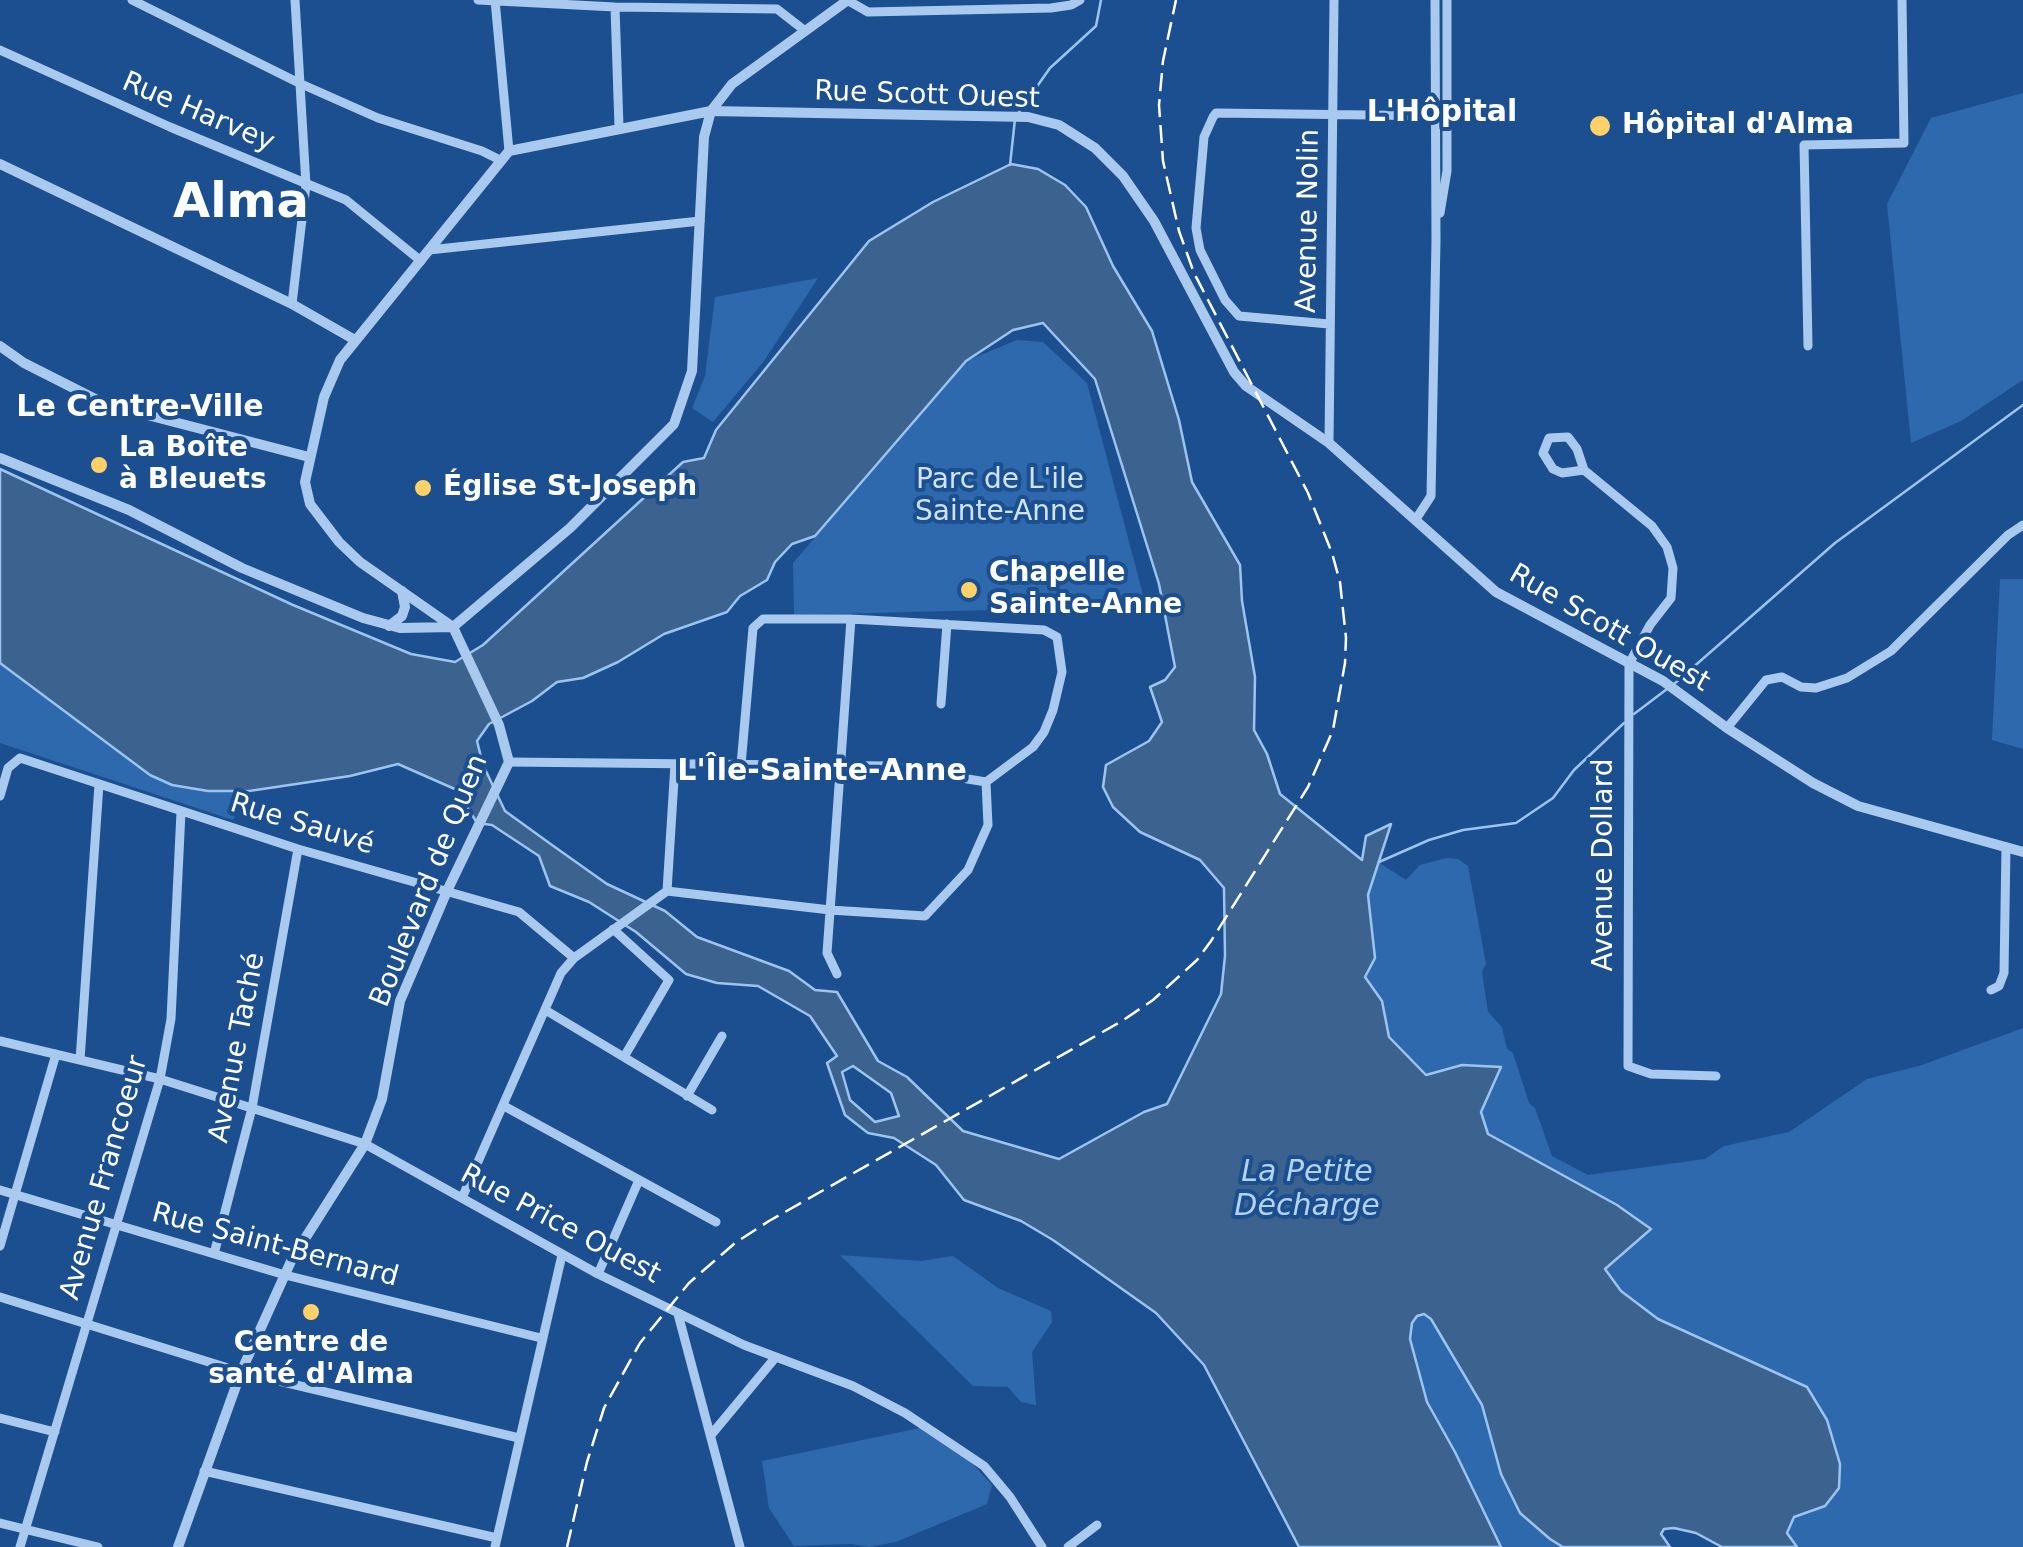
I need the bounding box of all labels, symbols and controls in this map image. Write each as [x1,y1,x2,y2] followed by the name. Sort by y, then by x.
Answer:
[117,66,279,160] street label: Rue Harvey
[814,75,1040,117] street label: Rue Scott Ouest
[1367,95,1517,131] district label: L'Hôpital
[1622,109,1854,143] place label: Hôpital d'Alma
[1587,113,1613,139] marker: Hôpital d'Alma
[1291,129,1327,313] street label: Avenue Nolin
[173,176,309,234] district label: Alma
[16,390,264,426] district label: Le Centre-Ville
[119,432,267,498] place label: La Boîte à Bleuets
[88,454,110,476] marker: La Boîte à Bleuets
[915,464,1085,530] park label: Parc de L'ile Sainte-Anne
[443,471,697,505] place label: Église St-Joseph
[412,477,434,499] marker: Église St-Joseph
[989,557,1182,623] place label: Chapelle Sainte-Anne
[1503,558,1715,700] street label: Rue Scott Ouest
[958,579,980,601] marker: Chapelle Sainte-Anne
[364,750,496,1012] street label: Boulevard de Quen
[677,754,967,790] district label: L'Île-Sainte-Anne
[1588,758,1622,972] street label: Avenue Dollard
[226,787,378,863] street label: Rue Sauvé
[203,950,273,1146] street label: Avenue Taché
[54,1052,156,1304] street label: Avenue Francoeur
[1234,1155,1380,1226] water label: La Petite Décharge
[454,1158,666,1292] street label: Rue Price Ouest
[148,1197,402,1295] street label: Rue Saint-Bernard
[300,1301,322,1323] marker: Centre de santé d'Alma
[208,1327,414,1393] place label: Centre de santé d'Alma

